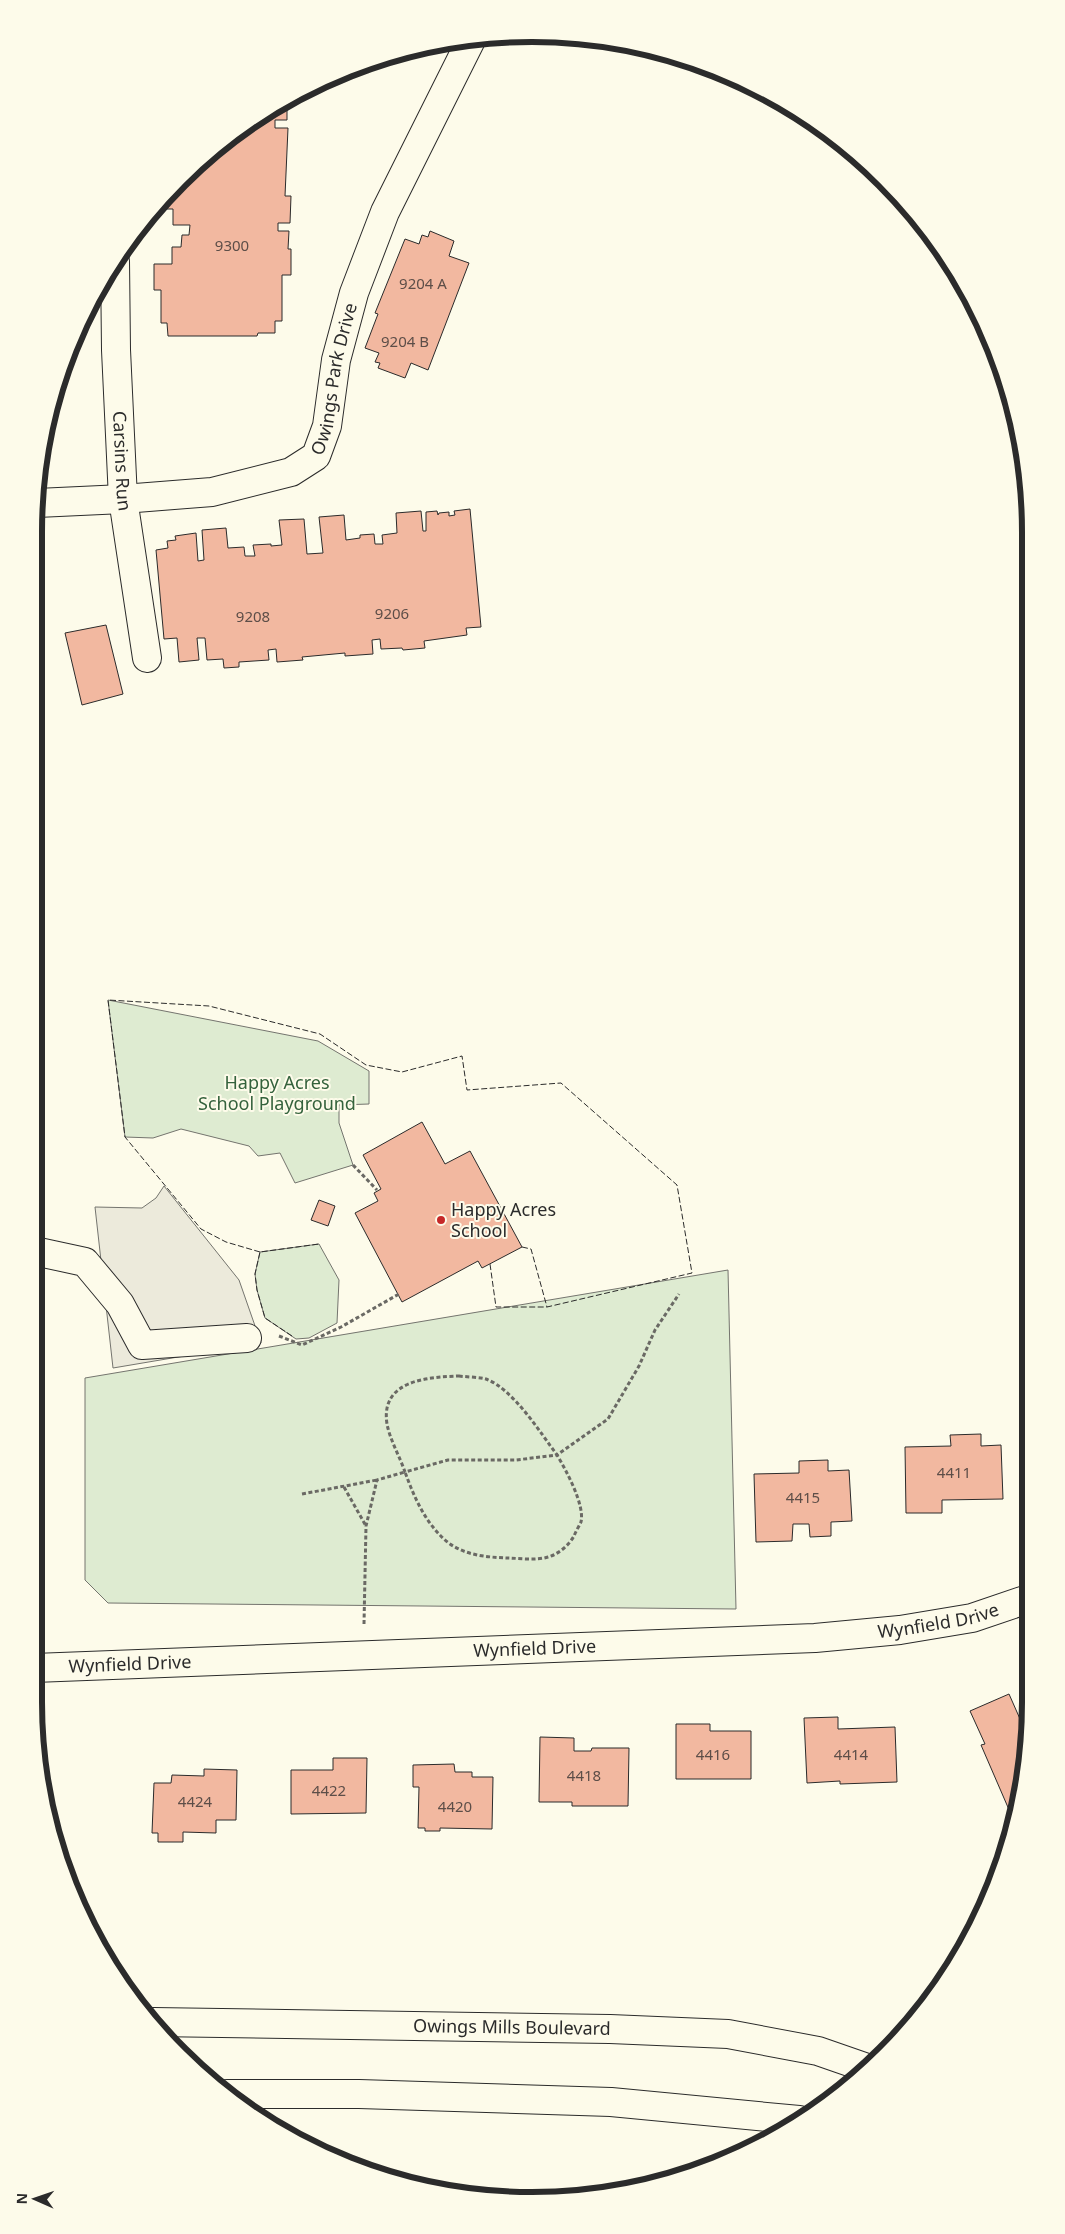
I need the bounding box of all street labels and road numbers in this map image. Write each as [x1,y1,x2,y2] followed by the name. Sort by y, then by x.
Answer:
[304,300,362,458] street label: Owings Park Drive
[108,410,138,512] street label: Carsins Run
[876,1597,1002,1643] street label: Wynfield Drive
[473,1633,597,1662] street label: Wynfield Drive
[68,1649,192,1678] street label: Wynfield Drive
[413,2013,611,2040] street label: Owings Mills Boulevard

